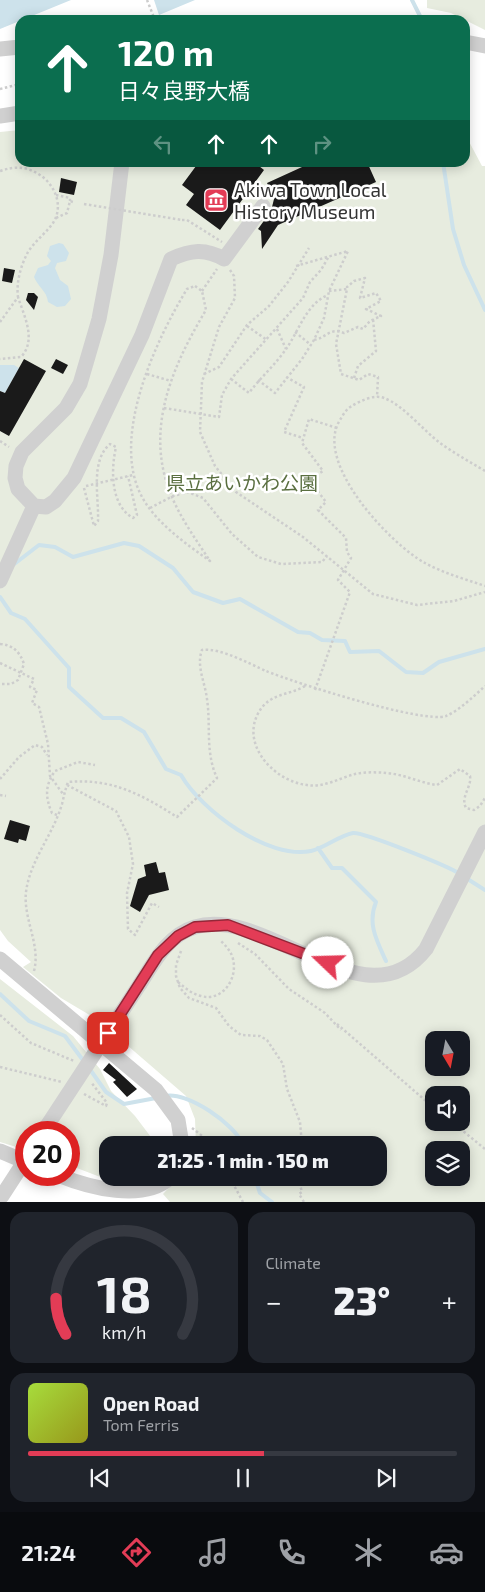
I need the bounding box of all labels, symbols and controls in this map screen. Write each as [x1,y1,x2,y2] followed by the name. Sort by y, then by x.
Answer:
[118,31,214,73] text: 120 m
[35,35,100,100] icon: ahead
[118,77,250,103] text: 日々良野大橋
[149,130,177,158] icon: left
[202,130,230,158] icon: ahead
[255,130,283,158] icon: ahead
[308,130,336,158] icon: right
[234,178,387,223] place label: Akiwa Town Local History Museum
[203,187,229,213] museum icon: Akiwa Town Local History Museum
[166,471,318,494] park label: 県立あいかわ公園
[301,936,353,988] position arrow
[87,1012,129,1054] pin
[94,1019,122,1047] icon: arrive
[425,1031,470,1076] north arrow
[425,1031,470,1186] map controls
[425,1086,470,1131] button: sound
[15,1121,80,1186] speed limit sign: 20
[425,1141,470,1186] button: layers
[157,1149,329,1172] text: 21:25 · 1 min · 150 m
[266,1253,321,1272] text: Climate
[96,1261,151,1323] text: 18
[333,1277,390,1323] text: 23°
[266,1284,282,1318] text: −
[442,1284,457,1318] text: +
[102,1321,146,1343] text: km/h
[103,1392,199,1415] text: Open Road
[103,1415,179,1434] text: Tom Ferris
[86,1464,114,1492] icon: previous
[229,1464,257,1492] icon: pause
[372,1464,400,1492] icon: next
[119,1535,154,1570] icon: directions
[196,1535,231,1570] icon: music
[274,1535,309,1570] icon: phone
[351,1535,386,1570] icon: climate
[429,1535,464,1570] icon: car
[21,1539,76,1565] text: 21:24

